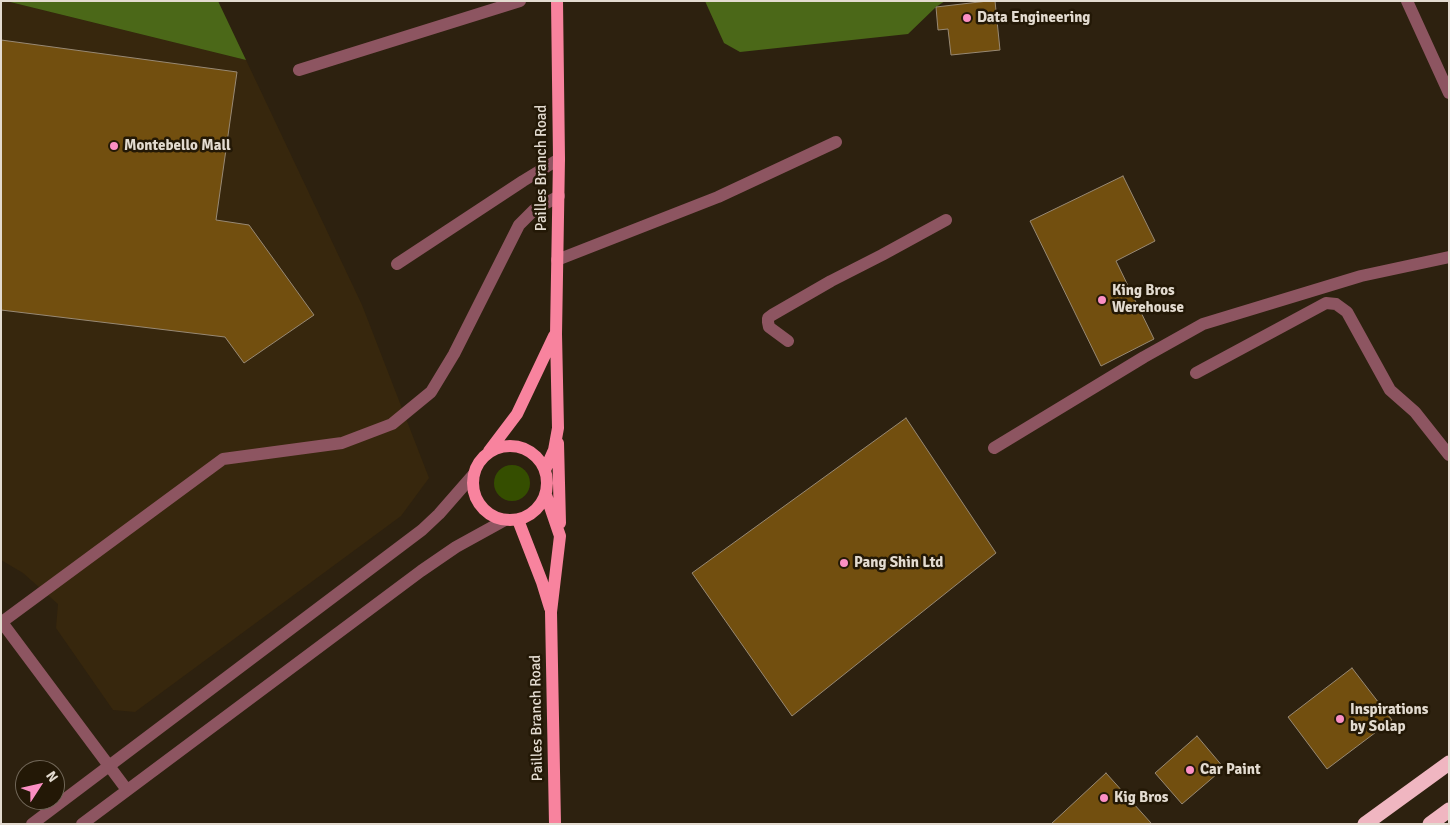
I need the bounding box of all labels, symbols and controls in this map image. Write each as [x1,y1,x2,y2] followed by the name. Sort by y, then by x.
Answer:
[977,9,1090,27] place label: Data Engineering
[961,12,973,24] marker: Data Engineering
[533,105,551,231] street label: Pailles Branch Road
[124,137,231,155] place label: Montebello Mall
[108,140,120,152] marker: Montebello Mall
[1112,282,1184,317] place label: King Bros Werehouse
[1096,294,1108,306] marker: King Bros Werehouse
[854,554,943,572] place label: Pang Shin Ltd
[838,557,850,569] marker: Pang Shin Ltd
[527,655,547,781] street label: Pailles Branch Road
[1350,701,1428,736] place label: Inspirations by Solap
[1334,713,1346,725] marker: Inspirations by Solap
[15,760,65,810] north arrow
[1200,761,1261,779] place label: Car Paint
[1184,764,1196,776] marker: Car Paint
[42,768,62,786] text: N
[1114,789,1168,807] place label: Kig Bros
[1098,792,1110,804] marker: Kig Bros

